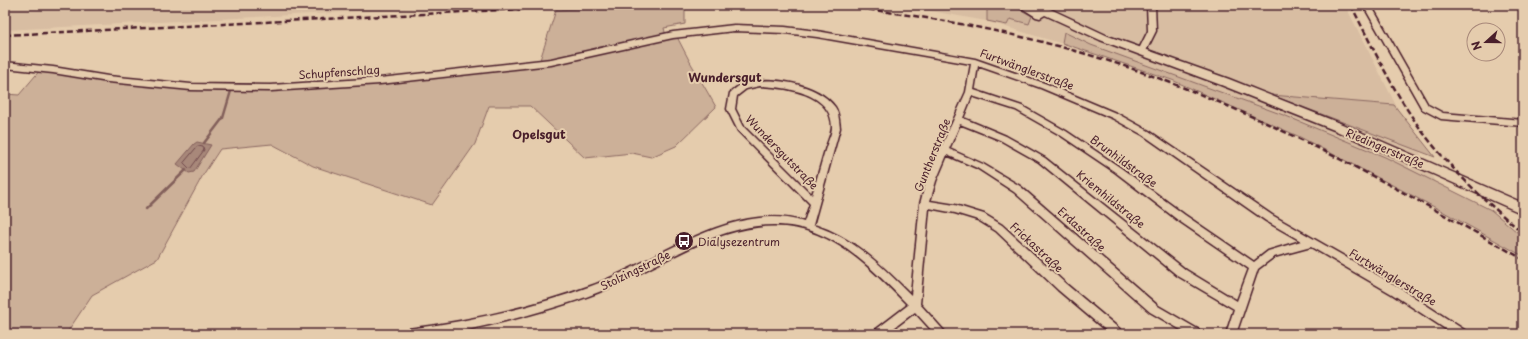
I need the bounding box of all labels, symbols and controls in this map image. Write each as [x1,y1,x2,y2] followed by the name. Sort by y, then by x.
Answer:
[1466,22,1506,62] north arrow
[1467,38,1486,53] text: N
[978,44,1077,94] street label: Furtwänglerstraße
[298,61,380,83] street label: Schupfenschlag
[688,68,762,86] district label: Wundersgut
[742,111,822,193] street label: Wundersgutstraße
[909,115,955,194] street label: Guntherstraße
[1343,124,1427,172] street label: Riedingerstraße
[512,125,566,143] district label: Opelsgut
[1087,131,1161,191] street label: Brunhildstraße
[1073,166,1149,232] street label: Kriemhildstraße
[1054,203,1110,255] street label: Erdastraße
[1007,218,1068,276] street label: Frickastraße
[673,230,695,252] bus stop icon: Dialysezentrum
[698,233,780,250] place label: Dialysezentrum
[1346,244,1440,310] street label: Furtwänglerstraße
[597,246,673,294] street label: Stolzingstraße

